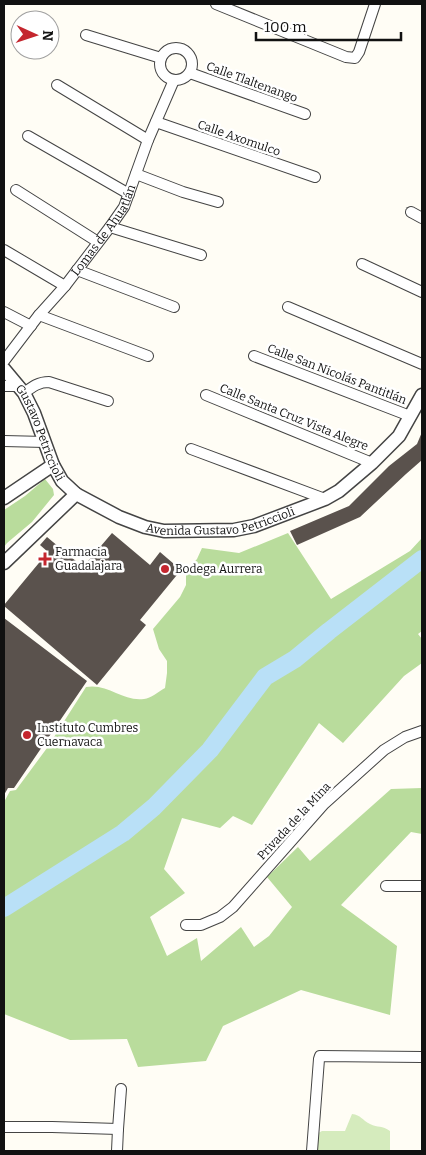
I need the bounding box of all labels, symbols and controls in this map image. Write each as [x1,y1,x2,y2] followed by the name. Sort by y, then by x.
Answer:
[10,10,60,60] north arrow
[256,10,401,42] scale bar
[264,18,307,36] text: 100 m
[39,30,56,42] text: N
[204,59,300,105] street label: Calle Tlaltenango
[196,117,282,159] street label: Calle Axomulco
[68,182,139,279] street label: Lomas de Ahuatlán
[265,341,409,407] street label: Calle San Nicolás Pantitlán
[13,381,68,484] street label: Gustavo Petriccioli
[218,381,370,453] street label: Calle Santa Cruz Vista Alegre
[145,504,297,538] street label: Avenida Gustavo Petriccioli
[55,545,123,573] place label: Farmacia Guadalajara
[39,553,51,565] marker: Farmacia Guadalajara
[175,562,263,576] place label: Bodega Aurrera
[159,563,171,575] marker: Bodega Aurrera
[37,721,139,749] place label: Instituto Cumbres Cuernavaca
[21,729,33,741] marker: Instituto Cumbres Cuernavaca
[254,779,334,863] street label: Privada de la Mina

